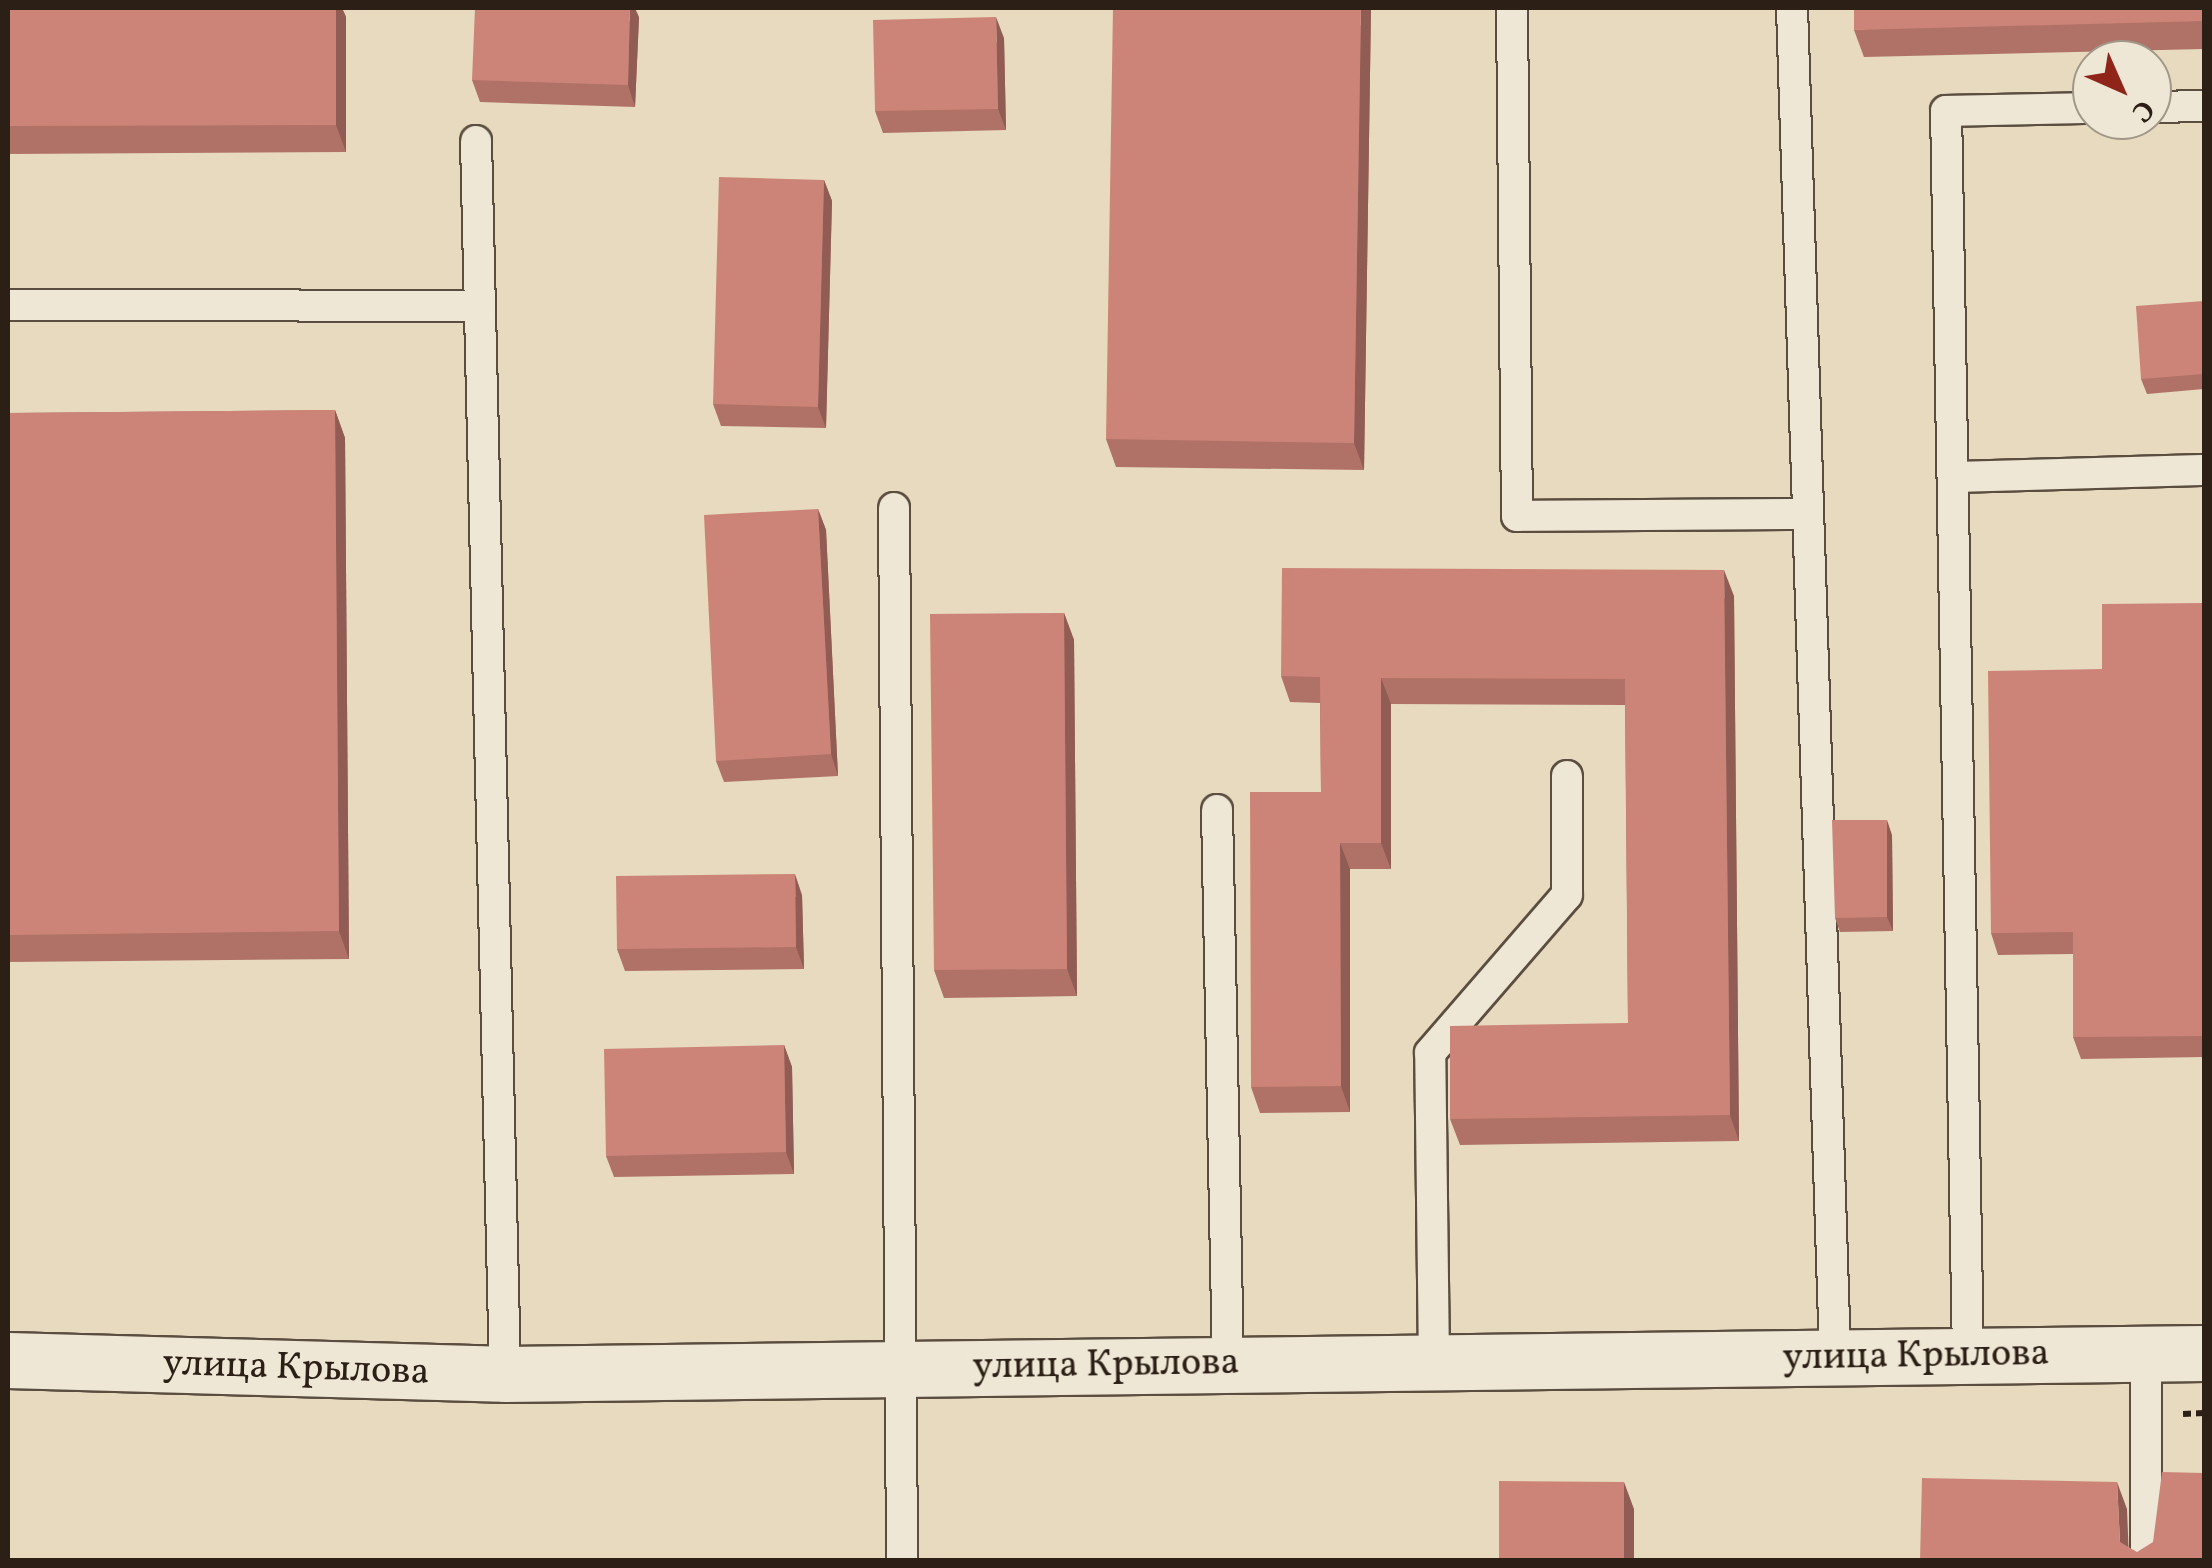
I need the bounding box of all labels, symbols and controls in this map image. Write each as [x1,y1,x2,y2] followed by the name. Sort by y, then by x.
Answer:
[2072,40,2172,140] north arrow
[2122,90,2162,130] text: С
[1782,1332,2050,1382] street label: улица Крылова
[972,1341,1240,1391] street label: улица Крылова
[162,1342,430,1396] street label: улица Крылова

